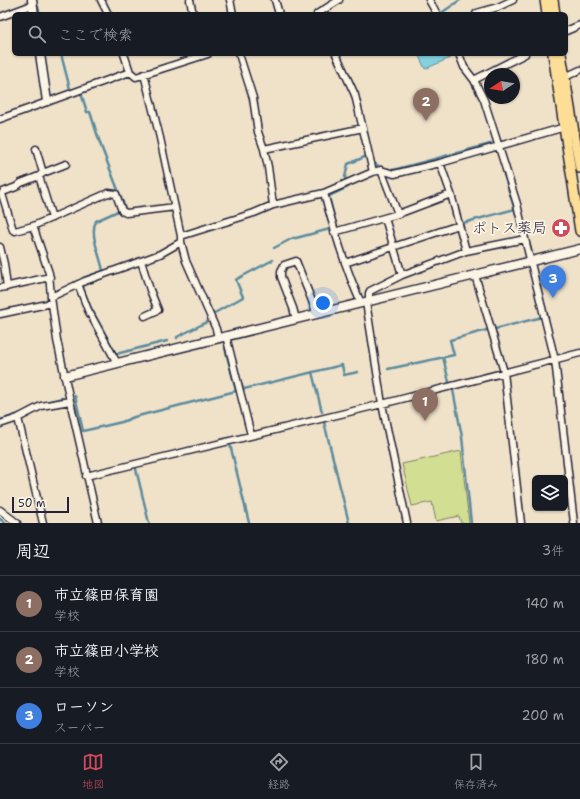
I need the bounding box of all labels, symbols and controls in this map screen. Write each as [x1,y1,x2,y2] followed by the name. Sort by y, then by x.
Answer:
[12,12,568,56] search box
[26,23,48,45] icon: search
[58,25,133,45] text: ここで検索
[484,68,520,104] north arrow
[413,88,439,121] pin: 2
[550,217,572,239] pharmacy icon: ポトス薬局
[472,218,547,238] place label: ポトス薬局
[540,265,566,298] pin: 3
[313,293,333,313] your location
[412,388,438,421] pin: 1
[532,475,568,511] map controls
[532,475,568,511] button: layers
[12,495,69,514] scale bar
[18,496,46,511] text: 50 m
[16,540,50,562] text: 周辺
[542,542,564,559] text: 3件
[54,585,159,605] text: 市立篠田保育園
[26,595,32,612] text: 1
[525,595,564,612] text: 140 m
[54,607,80,624] text: 学校
[54,641,159,661] text: 市立篠田小学校
[24,651,34,668] text: 2
[525,651,564,668] text: 180 m
[54,663,80,680] text: 学校
[54,697,114,717] text: ローソン
[24,707,34,724] text: 3
[522,707,564,724] text: 200 m
[54,719,105,736] text: スーパー
[82,751,104,792] tab: 地図
[268,751,290,792] tab: 経路
[454,751,498,792] tab: 保存済み

